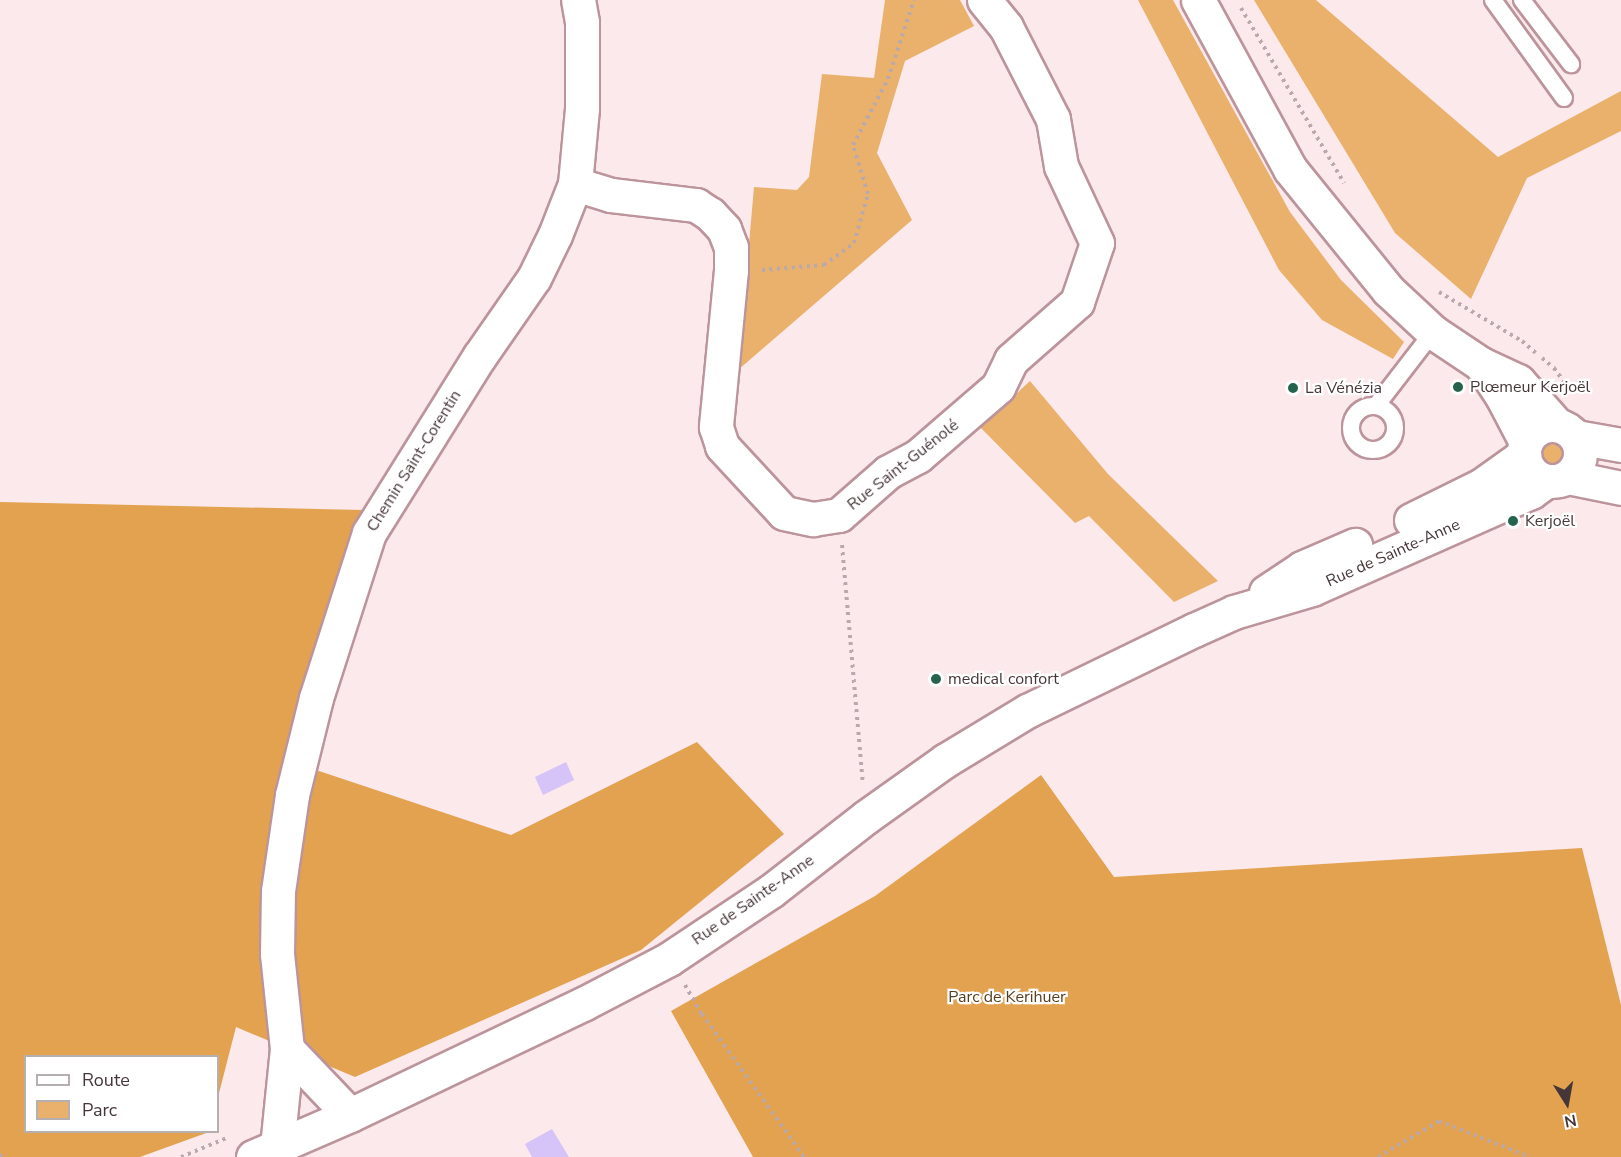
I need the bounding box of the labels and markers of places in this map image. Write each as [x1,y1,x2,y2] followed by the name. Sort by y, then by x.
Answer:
[1470,377,1590,397] place label: Plœmeur Kerjoël
[1305,378,1382,398] place label: La Vénézia
[1451,380,1465,394] marker: Plœmeur Kerjoël
[1286,381,1300,395] marker: La Vénézia
[1525,511,1575,531] place label: Kerjoël
[1506,514,1520,528] marker: Kerjoël
[948,669,1059,689] place label: medical confort
[929,672,943,686] marker: medical confort

